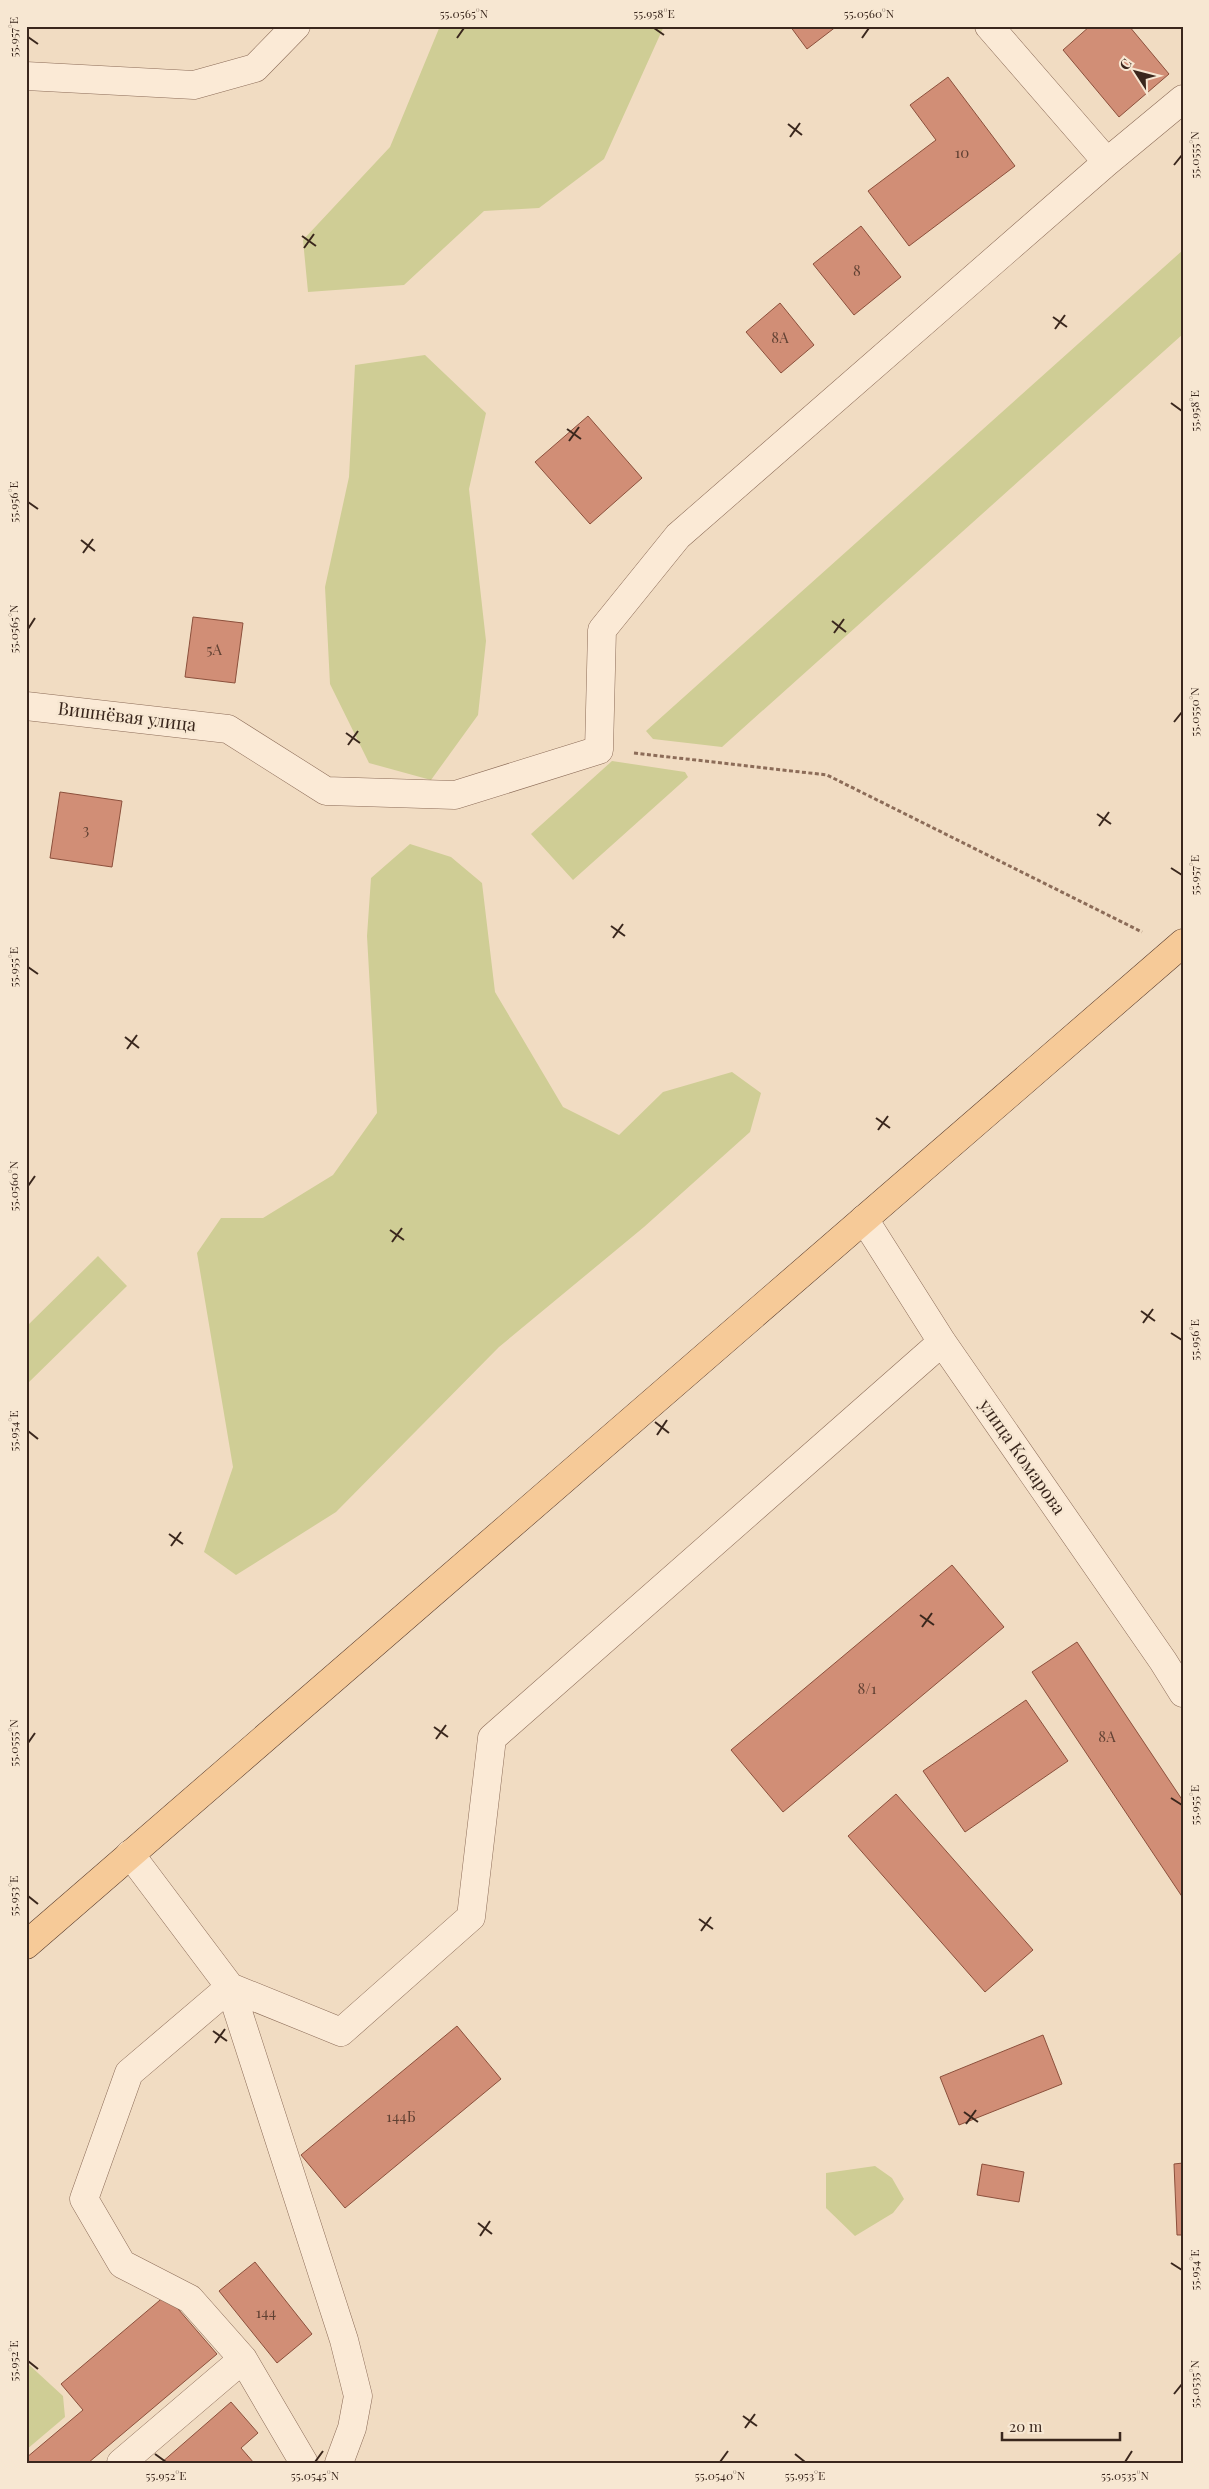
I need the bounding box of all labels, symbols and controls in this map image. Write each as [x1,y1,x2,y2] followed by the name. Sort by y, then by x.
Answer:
[440,5,489,21] text: 55.0565°N
[633,5,675,21] text: 55.958°E
[844,5,895,21] text: 55.0560°N
[5,17,21,57] text: 55.957°E
[1112,48,1162,98] north arrow
[1114,54,1136,74] text: С
[1186,131,1202,179] text: 55.0555°N
[955,142,969,162] house number: 10
[853,260,861,280] house number: 8
[771,327,789,347] house number: 8А
[1186,390,1202,432] text: 55.958°E
[5,481,21,523] text: 55.956°E
[5,604,21,653] text: 55.0565°N
[206,639,222,659] house number: 5А
[1186,687,1202,737] text: 55.0550°N
[57,696,198,736] street label: Вишнёвая улица
[83,819,90,839] house number: 3
[1186,855,1202,895] text: 55.957°E
[5,947,21,987] text: 55.955°E
[5,1160,21,1211] text: 55.0560°N
[1186,1319,1202,1361] text: 55.956°E
[973,1393,1072,1519] street label: улица Комарова
[5,1411,21,1451] text: 55.954°E
[858,1678,877,1698] house number: 8/1
[5,1719,21,1767] text: 55.0555°N
[1098,1726,1116,1746] house number: 8А
[1186,1785,1202,1825] text: 55.955°E
[5,1876,21,1916] text: 55.953°E
[386,2106,416,2126] house number: 144Б
[1186,2250,1202,2290] text: 55.954°E
[256,2302,276,2322] house number: 144
[5,2341,21,2381] text: 55.952°E
[1186,2360,1202,2408] text: 55.0535°N
[1002,2409,1119,2441] scale bar
[1009,2416,1043,2436] text: 20 m
[146,2467,186,2483] text: 55.952°E
[291,2467,340,2483] text: 55.0545°N
[695,2467,746,2483] text: 55.0540°N
[785,2467,825,2483] text: 55.953°E
[1101,2467,1149,2483] text: 55.0535°N

